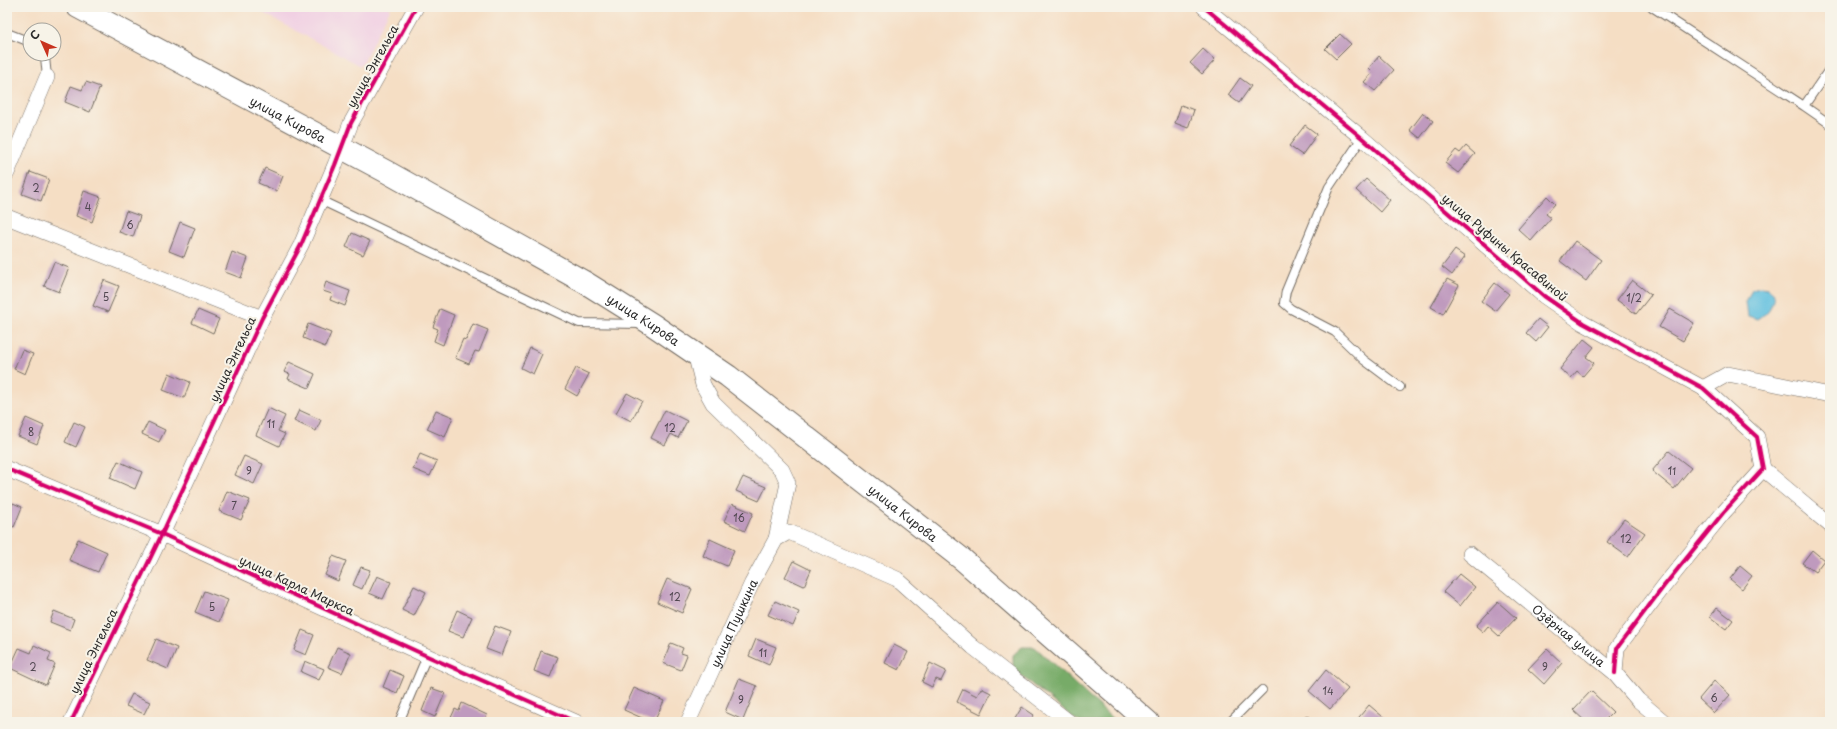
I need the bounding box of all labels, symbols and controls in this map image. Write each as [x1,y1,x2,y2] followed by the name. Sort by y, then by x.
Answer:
[342,21,403,111] street label: улица Энгельса
[22,22,62,62] north arrow
[26,26,44,44] text: С
[247,91,330,147] street label: улица Кирова
[32,180,40,195] house number: 2
[1438,189,1572,305] street label: улица Руфины Красавиной
[85,199,92,214] house number: 4
[126,217,134,232] house number: 6
[103,289,109,304] house number: 5
[603,289,684,350] street label: улица Кирова
[1626,290,1642,305] house number: 1/2
[204,313,260,405] street label: улица Энгельса
[267,416,275,431] house number: 11
[664,420,676,435] house number: 12
[28,424,34,439] house number: 8
[246,463,252,478] house number: 9
[1668,463,1676,478] house number: 11
[864,480,942,546] street label: улица Кирова
[231,498,237,513] house number: 7
[733,510,745,525] house number: 16
[1620,531,1632,546] house number: 12
[237,550,358,620] street label: улица Карла Маркса
[705,576,762,670] street label: улица Пушкина
[669,589,681,604] house number: 12
[209,599,215,614] house number: 5
[1529,600,1610,671] street label: Озёрная улица
[65,605,122,696] street label: улица Энгельса
[759,645,767,660] house number: 11
[29,659,37,674] house number: 2
[1542,659,1548,674] house number: 9
[1322,683,1334,698] house number: 14
[1710,690,1718,705] house number: 6
[738,692,744,707] house number: 9

